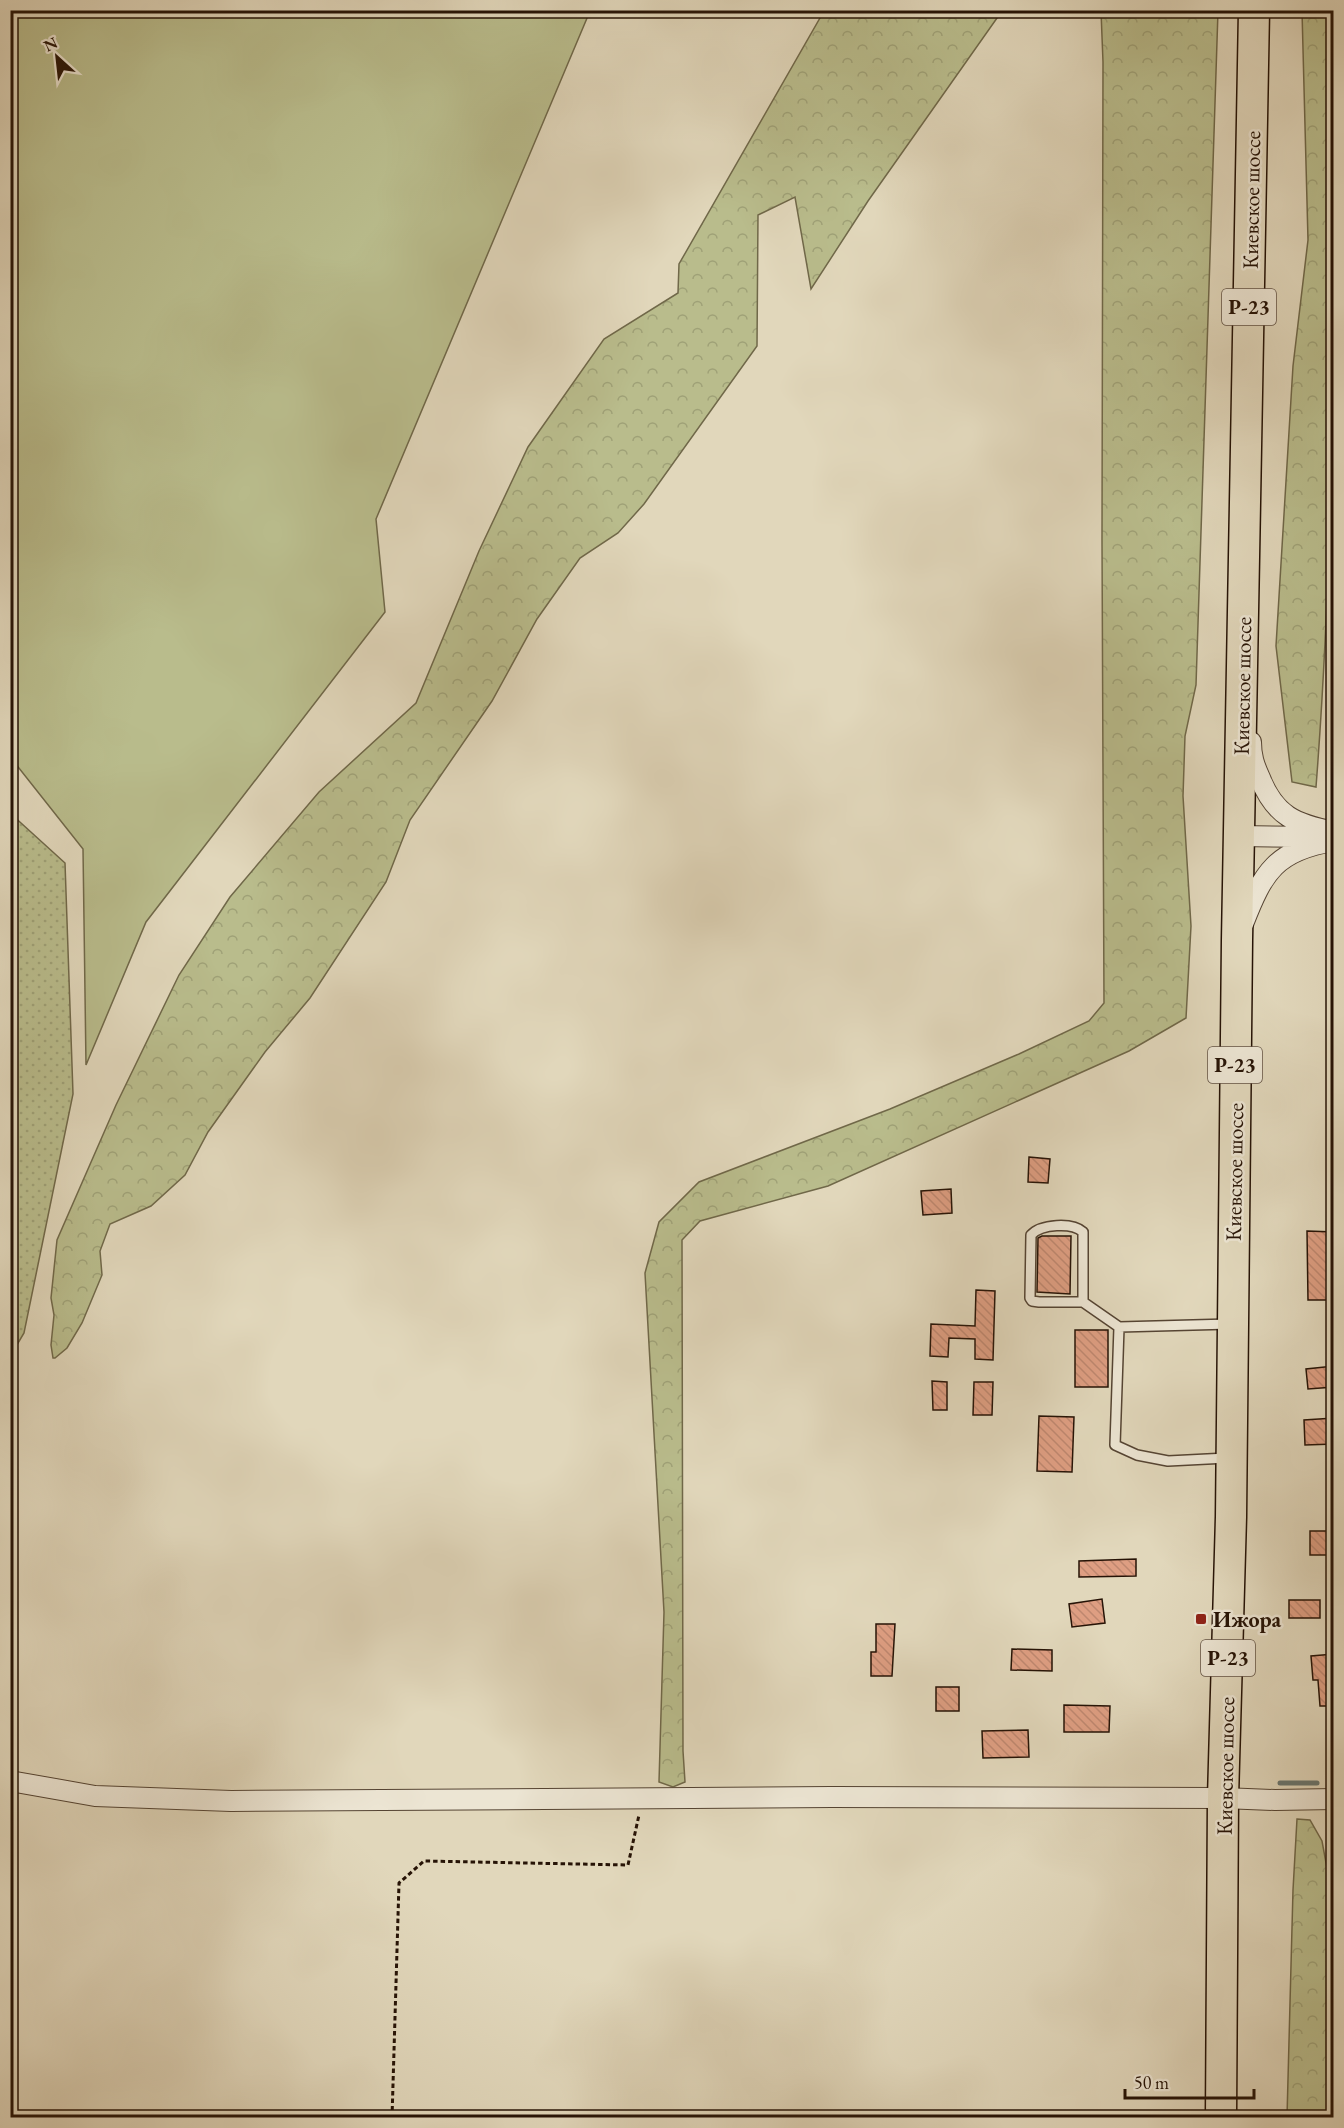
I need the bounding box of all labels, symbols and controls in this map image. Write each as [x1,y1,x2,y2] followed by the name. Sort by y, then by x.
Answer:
[27,27,87,87] north arrow
[40,32,61,56] text: N
[1236,130,1267,269] street label: Киевское шоссе
[1222,289,1276,325] road number: Р-23
[1227,616,1258,755] street label: Киевское шоссе
[1208,1047,1262,1083] road number: Р-23
[1219,1102,1250,1241] street label: Киевское шоссе
[1213,1605,1282,1634] place label: Ижора
[1194,1612,1208,1626] marker: Ижора
[1201,1640,1255,1676] road number: Р-23
[1210,1696,1241,1835] street label: Киевское шоссе
[1125,2062,1254,2100] scale bar
[1134,2071,1169,2094] text: 50 m

